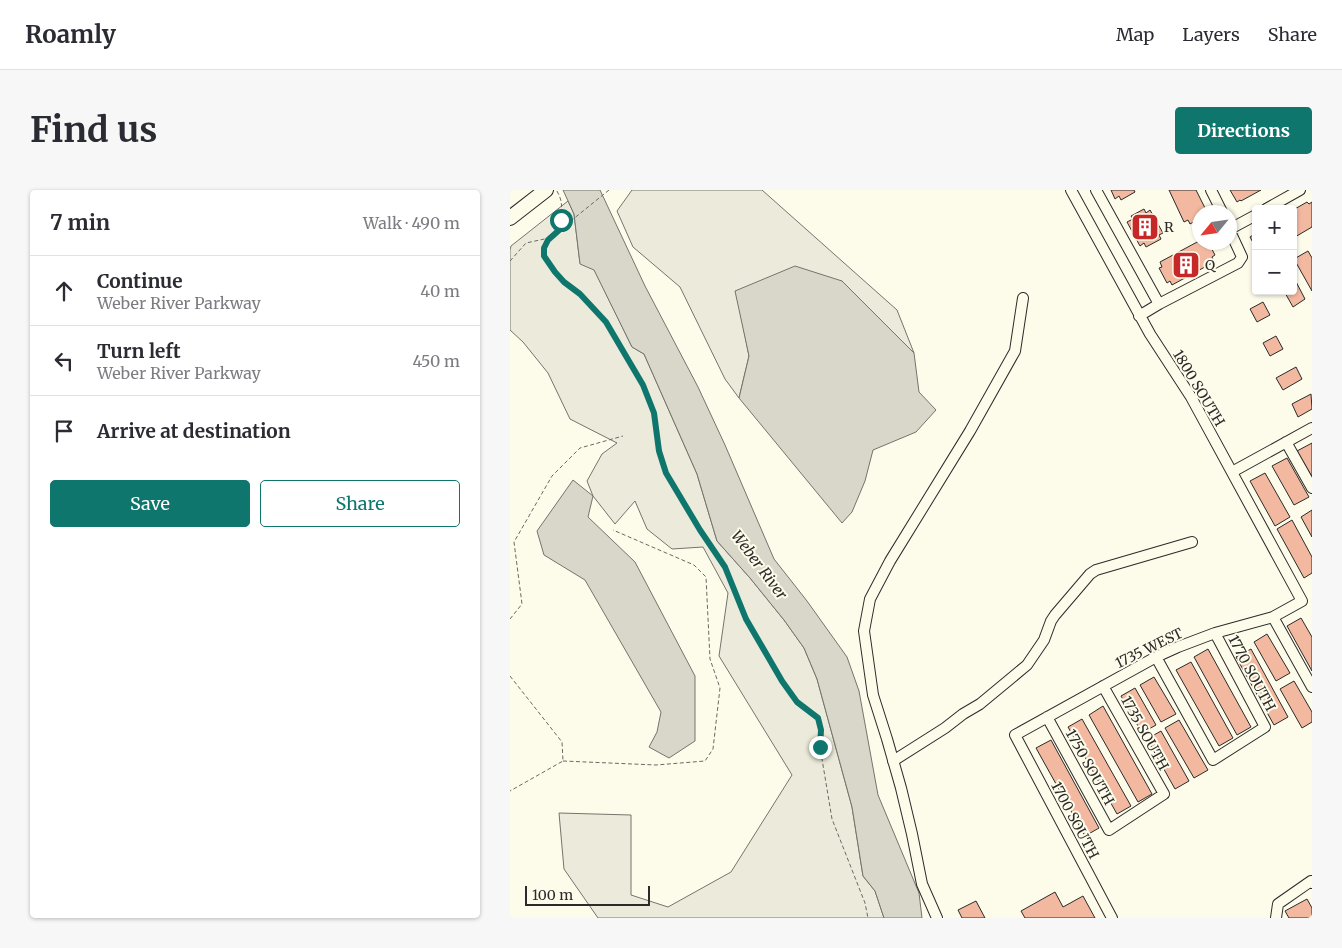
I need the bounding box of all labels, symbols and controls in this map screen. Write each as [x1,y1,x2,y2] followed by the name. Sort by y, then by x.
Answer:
[25,19,116,50] text: Roamly
[1116,23,1154,46] text: Map
[1182,23,1240,46] text: Layers
[1268,23,1317,46] text: Share
[1175,107,1312,154] button: Directions
[30,108,157,152] text: Find us
[1192,205,1237,250] north arrow
[1252,205,1297,295] map controls
[1252,205,1297,250] button: +
[50,209,110,236] text: 7 min
[550,209,573,232] route start
[1130,212,1160,242] building icon: R
[363,213,460,233] text: Walk · 490 m
[1164,218,1174,236] place label: R
[1171,250,1201,280] building icon: Q
[1252,250,1297,295] button: −
[1205,256,1216,274] place label: Q
[97,269,183,293] text: Continue
[50,277,78,305] icon: ahead
[420,281,460,301] text: 40 m
[97,293,261,313] text: Weber River Parkway
[97,339,181,363] text: Turn left
[50,347,78,375] icon: left
[1169,347,1229,429] street label: 1800 SOUTH
[412,351,460,371] text: 450 m
[97,363,261,383] text: Weber River Parkway
[50,417,78,445] icon: arrive
[97,419,291,443] text: Arrive at destination
[50,480,250,527] button: Save
[260,480,460,527] button: Share
[727,526,792,604] water label: Weber River
[1112,624,1186,672] street label: 1735 WEST
[1224,632,1280,714] street label: 1770 SOUTH
[1117,693,1173,773] street label: 1735 SOUTH
[1062,726,1118,808] street label: 1750 SOUTH
[809,736,832,759] route end
[1047,778,1103,862] street label: 1700 SOUTH
[525,883,650,906] scale bar
[532,886,573,904] text: 100 m

